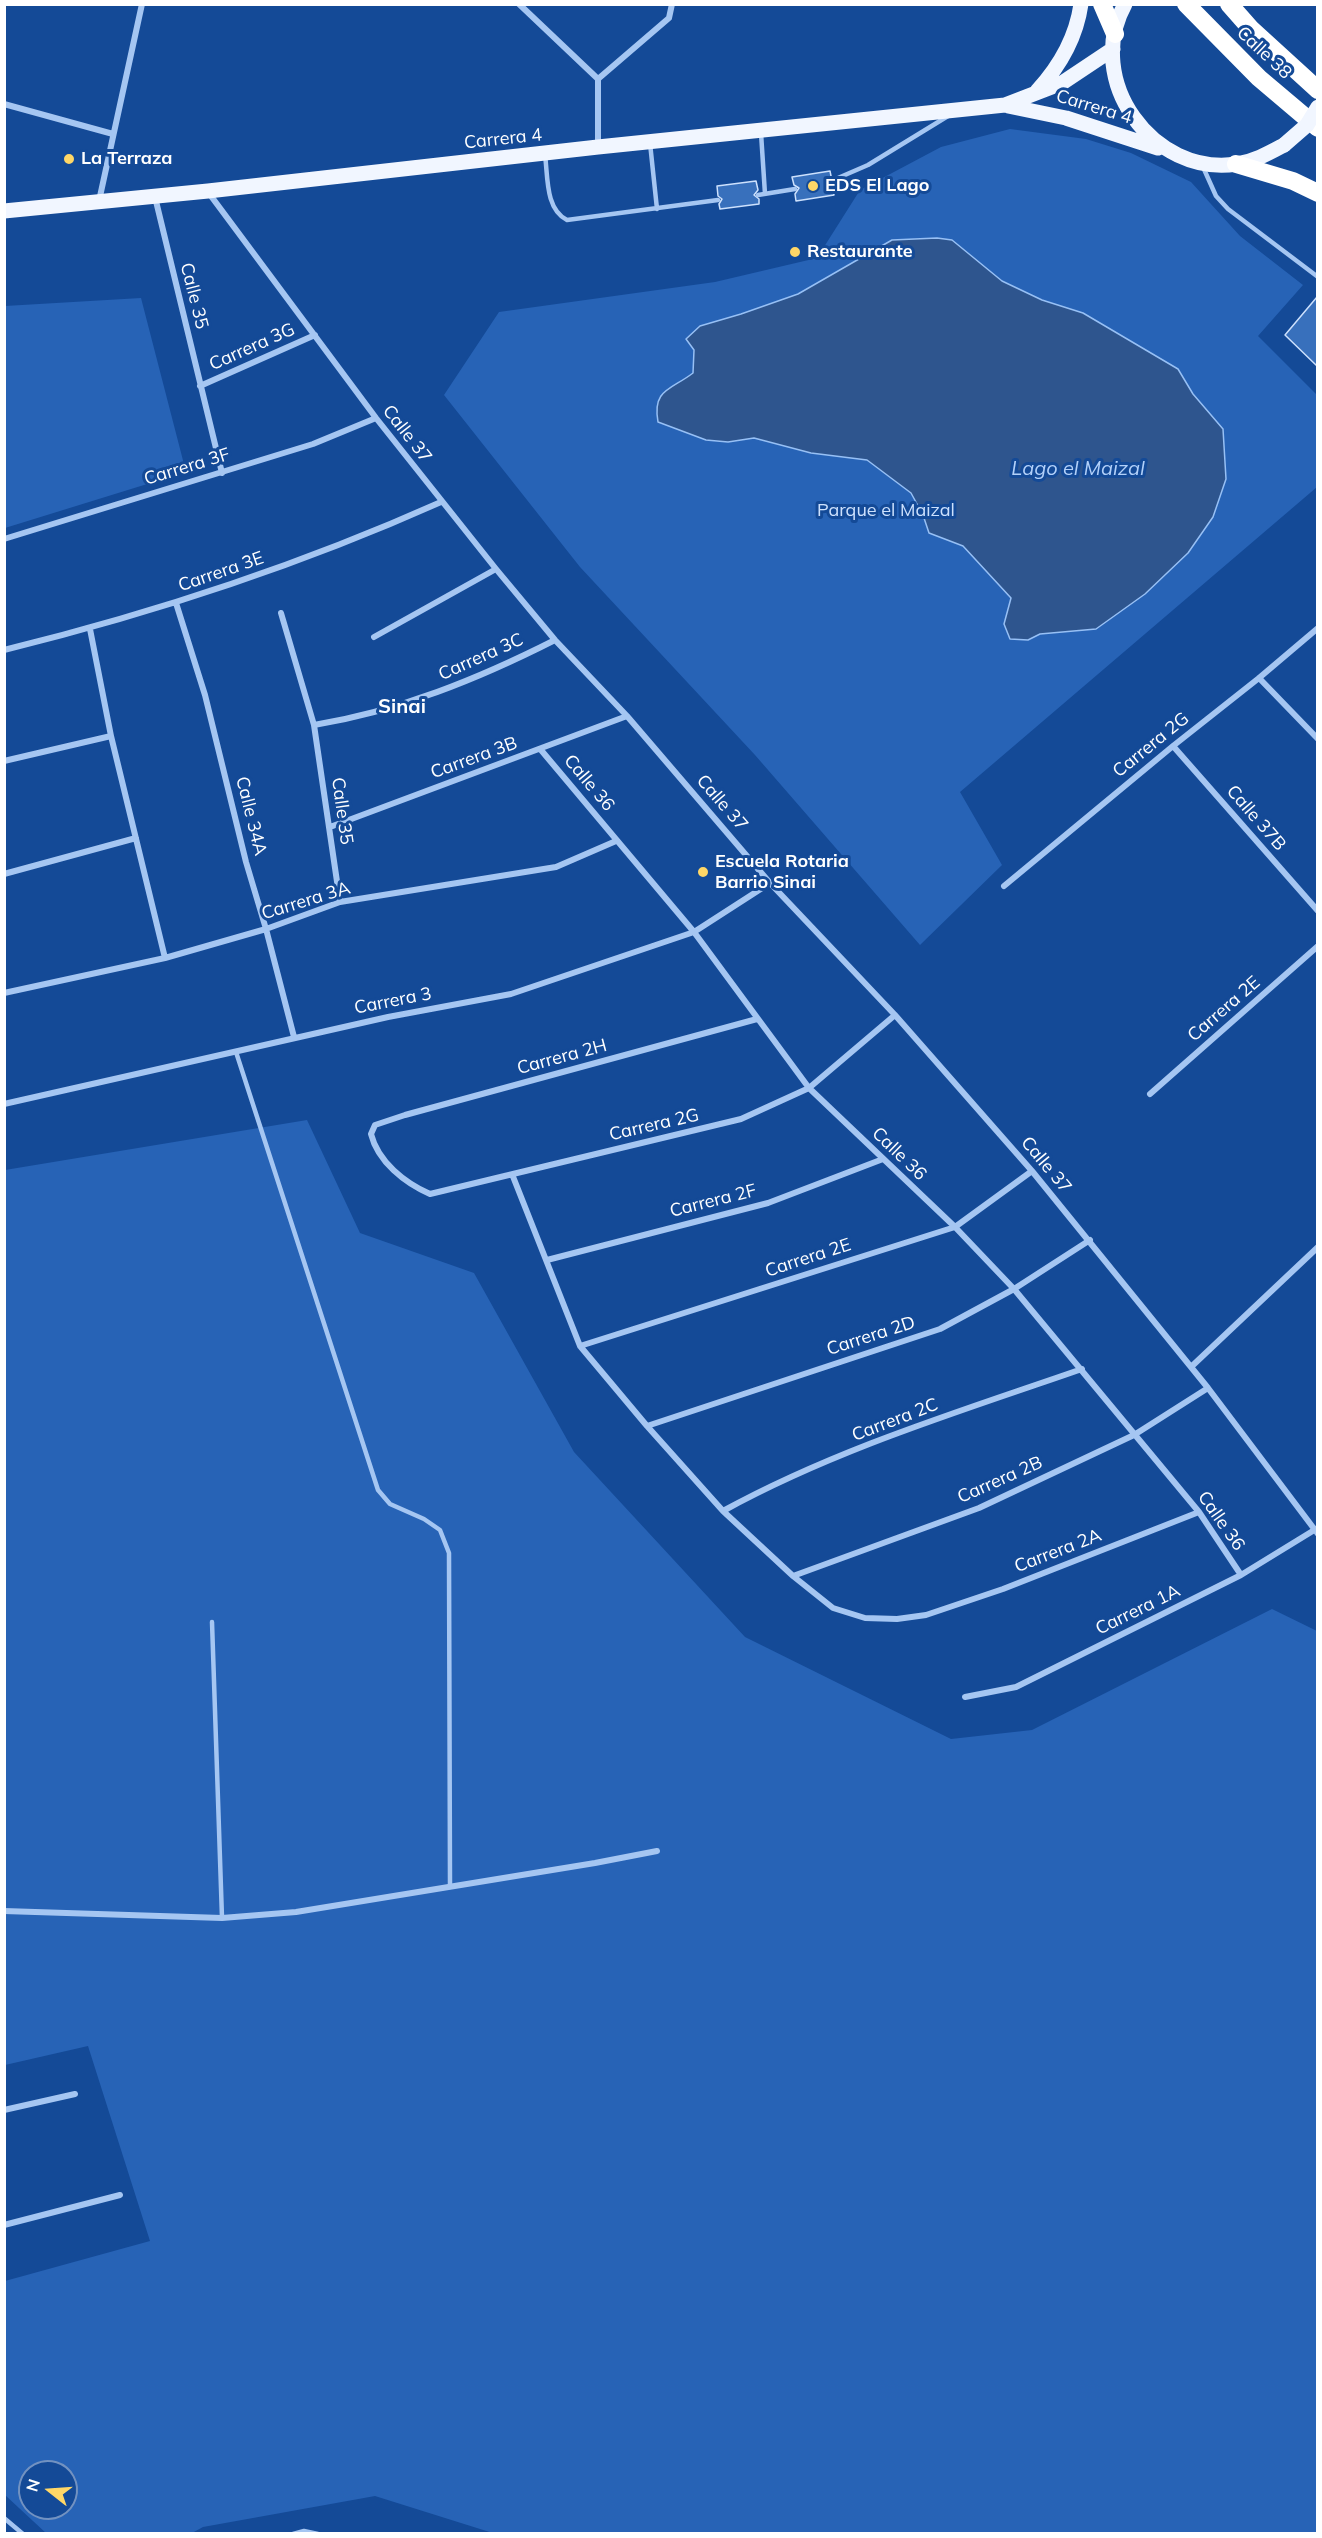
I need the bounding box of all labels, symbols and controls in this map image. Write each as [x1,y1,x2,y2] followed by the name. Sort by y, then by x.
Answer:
[1232,22,1296,84] street label: Calle 38
[1053,85,1135,129] street label: Carrera 4
[463,124,543,154] street label: Carrera 4
[81,148,173,170] place label: La Terraza
[62,152,76,166] marker: La Terraza
[825,175,929,197] place label: EDS El Lago
[806,179,820,193] marker: EDS El Lago
[807,241,912,263] place label: Restaurante
[788,245,802,259] marker: Restaurante
[175,261,213,331] street label: Calle 35
[206,319,298,375] street label: Carrera 3G
[378,401,436,467] street label: Calle 37
[142,444,232,490] street label: Carrera 3F
[1011,457,1145,481] water label: Lago el Maizal
[817,500,955,522] park label: Parque el Maizal
[175,547,267,597] street label: Carrera 3E
[435,629,527,685] street label: Carrera 3C
[378,695,426,719] district label: Sinai
[1109,708,1193,782] street label: Carrera 2G
[428,732,520,784] street label: Carrera 3B
[559,750,619,816] street label: Calle 36
[692,770,752,836] street label: Calle 37
[231,774,271,858] street label: Calle 34A
[327,776,357,846] street label: Calle 35
[1222,781,1290,855] street label: Calle 37B
[715,851,849,894] place label: Escuela Rotaria Barrio Sinai
[696,865,710,879] marker: Escuela Rotaria Barrio Sinai
[259,877,353,925] street label: Carrera 3A
[1183,972,1265,1046] street label: Carrera 2E
[353,983,433,1019] street label: Carrera 3
[515,1035,609,1079] street label: Carrera 2H
[607,1104,701,1146] street label: Carrera 2G
[867,1123,931,1185] street label: Calle 36
[1016,1132,1076,1198] street label: Calle 37
[667,1180,759,1222] street label: Carrera 2F
[762,1234,854,1282] street label: Carrera 2E
[824,1312,918,1360] street label: Carrera 2D
[849,1394,941,1446] street label: Carrera 2C
[954,1452,1046,1508] street label: Carrera 2B
[1193,1487,1249,1555] street label: Calle 36
[1011,1525,1105,1577] street label: Carrera 2A
[1092,1580,1184,1640] street label: Carrera 1A
[18,2460,78,2520] north arrow
[21,2477,44,2494] text: N

